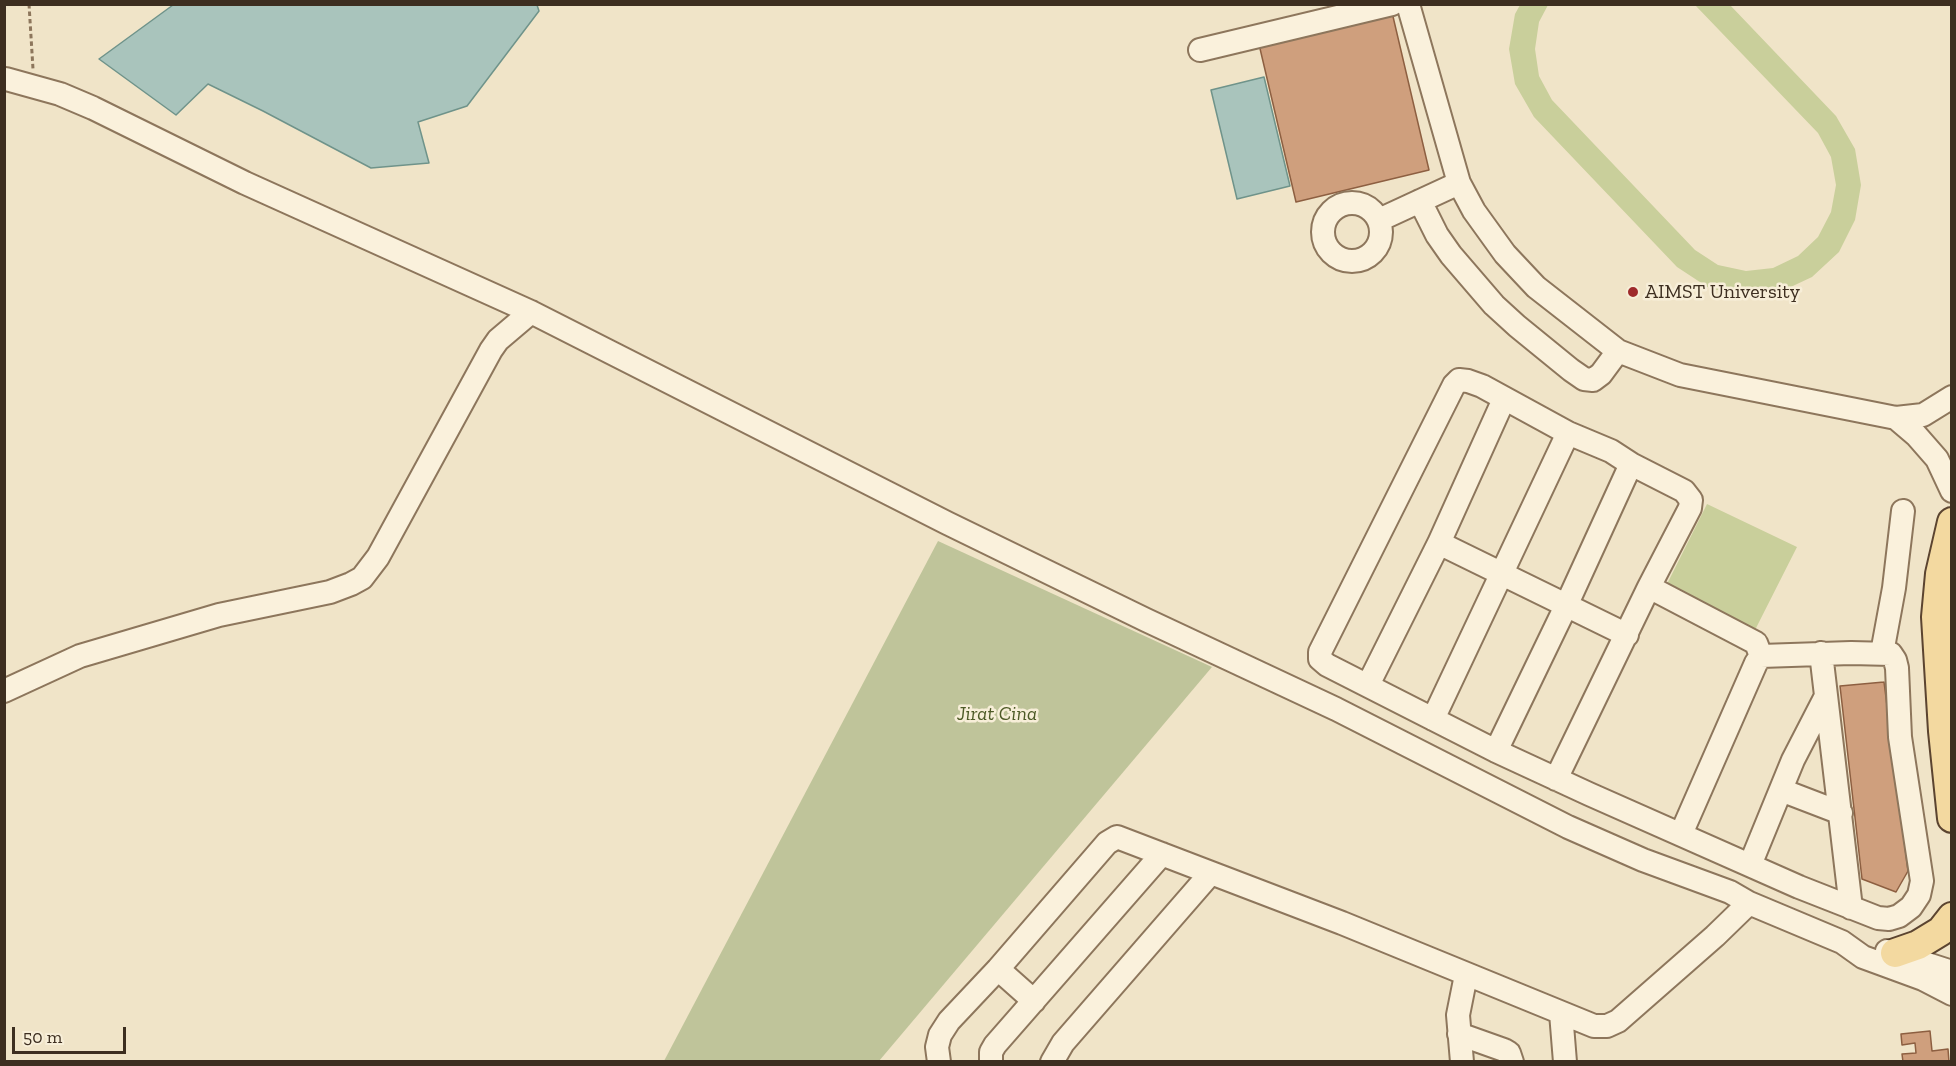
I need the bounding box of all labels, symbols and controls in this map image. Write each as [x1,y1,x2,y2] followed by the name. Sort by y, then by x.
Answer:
[1645,280,1800,304] place label: AIMST University
[1626,285,1640,299] marker: AIMST University
[957,702,1037,726] park label: Jirat Cina
[15,1015,129,1053] scale bar
[23,1026,62,1048] text: 50 m

